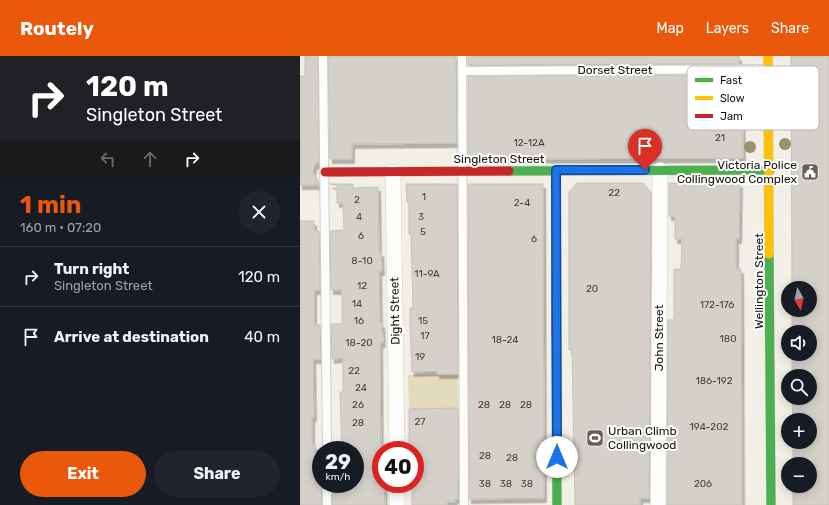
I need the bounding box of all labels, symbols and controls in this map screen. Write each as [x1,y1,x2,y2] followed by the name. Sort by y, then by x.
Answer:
[20,17,94,40] text: Routely
[657,20,684,37] text: Map
[706,20,749,37] text: Layers
[771,20,809,37] text: Share
[578,63,653,77] street label: Dorset Street
[687,66,819,130] legend
[86,70,169,103] text: 120 m
[20,72,72,124] icon: right
[720,74,743,87] text: Fast
[720,92,745,105] text: Slow
[86,104,222,126] text: Singleton Street
[720,110,743,123] text: Jam
[628,129,662,170] pin
[715,132,725,144] house number: 21
[634,135,656,157] icon: arrive
[513,137,545,149] house number: 12-12A
[97,148,119,170] icon: left
[139,148,161,170] icon: ahead
[181,148,203,170] icon: right
[454,152,545,166] street label: Singleton Street
[677,158,798,186] place label: Victoria Police Collingwood Complex
[800,162,820,182] public building icon: Victoria Police Collingwood Complex
[608,187,620,199] house number: 22
[20,191,81,219] text: 1 min
[238,191,280,233] button: close
[422,191,426,203] house number: 1
[354,194,360,206] house number: 2
[514,197,530,209] house number: 2-4
[356,211,362,223] house number: 4
[418,211,424,223] house number: 3
[20,220,101,235] text: 160 m · 07:20
[420,226,426,238] house number: 5
[358,230,364,242] house number: 6
[531,233,537,245] house number: 6
[752,233,766,329] street label: Wellington Street
[351,255,373,267] house number: 8-10
[54,260,129,278] text: Turn right
[20,266,42,288] icon: right
[238,268,280,286] text: 120 m
[414,268,440,280] house number: 11-9A
[387,277,403,345] street label: Dight Street
[54,278,152,293] text: Singleton Street
[357,280,367,292] house number: 12
[781,281,817,317] north arrow
[781,281,817,493] map controls
[586,283,598,295] house number: 20
[352,298,362,310] house number: 14
[700,299,734,311] house number: 172-176
[652,304,666,371] street label: John Street
[354,315,364,327] house number: 16
[418,315,428,327] house number: 15
[781,325,817,361] button: sound
[20,326,42,348] icon: arrive
[54,328,209,346] text: Arrive at destination
[244,328,280,346] text: 40 m
[420,330,430,342] house number: 17
[720,333,737,345] house number: 180
[491,334,519,346] house number: 18-24
[345,337,373,349] house number: 18-20
[415,351,425,363] house number: 19
[348,365,360,377] house number: 22
[781,369,817,405] button: search
[695,375,733,387] house number: 186-192
[355,382,367,394] house number: 24
[352,399,364,411] house number: 26
[478,399,490,411] house number: 28
[499,399,511,411] house number: 28
[520,399,532,411] house number: 28
[781,413,817,449] button: +
[415,416,426,428] house number: 27
[352,417,364,429] house number: 28
[690,421,729,433] house number: 194-202
[608,424,677,452] place label: Urban Climb Collingwood
[585,428,605,448] sports icon: Urban Climb Collingwood
[536,436,578,478] position arrow
[372,441,424,493] speed limit sign: 40
[325,450,351,474] text: 29
[479,450,491,462] house number: 28
[20,451,146,497] button: Exit
[154,451,280,497] button: Share
[506,452,518,464] house number: 28
[781,457,817,493] button: −
[326,471,350,483] text: km/h
[479,478,491,490] house number: 38
[500,478,512,490] house number: 38
[521,478,533,490] house number: 38
[694,478,712,490] house number: 206

